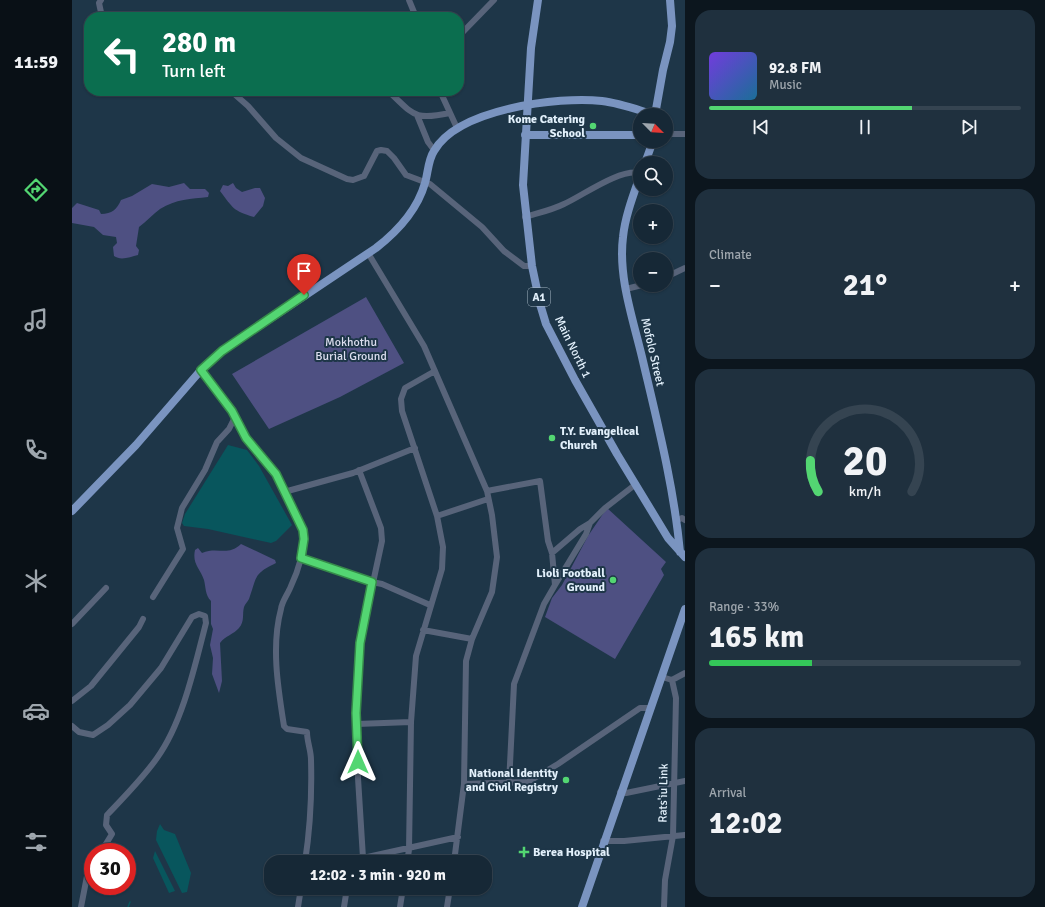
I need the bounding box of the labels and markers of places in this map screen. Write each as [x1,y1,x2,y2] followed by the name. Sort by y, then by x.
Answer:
[508,112,586,141] place label: Kome Catering School
[588,121,598,131] marker: Kome Catering School
[287,254,321,295] pin
[560,424,639,453] place label: T.Y. Evangelical Church
[547,433,557,443] marker: T.Y. Evangelical Church
[536,566,606,595] place label: Lioli Football Ground
[608,575,618,585] marker: Lioli Football Ground
[466,766,558,795] place label: National Identity and Civil Registry
[561,775,571,785] marker: National Identity and Civil Registry
[533,845,610,860] place label: Berea Hospital
[518,846,530,858] marker: Berea Hospital

